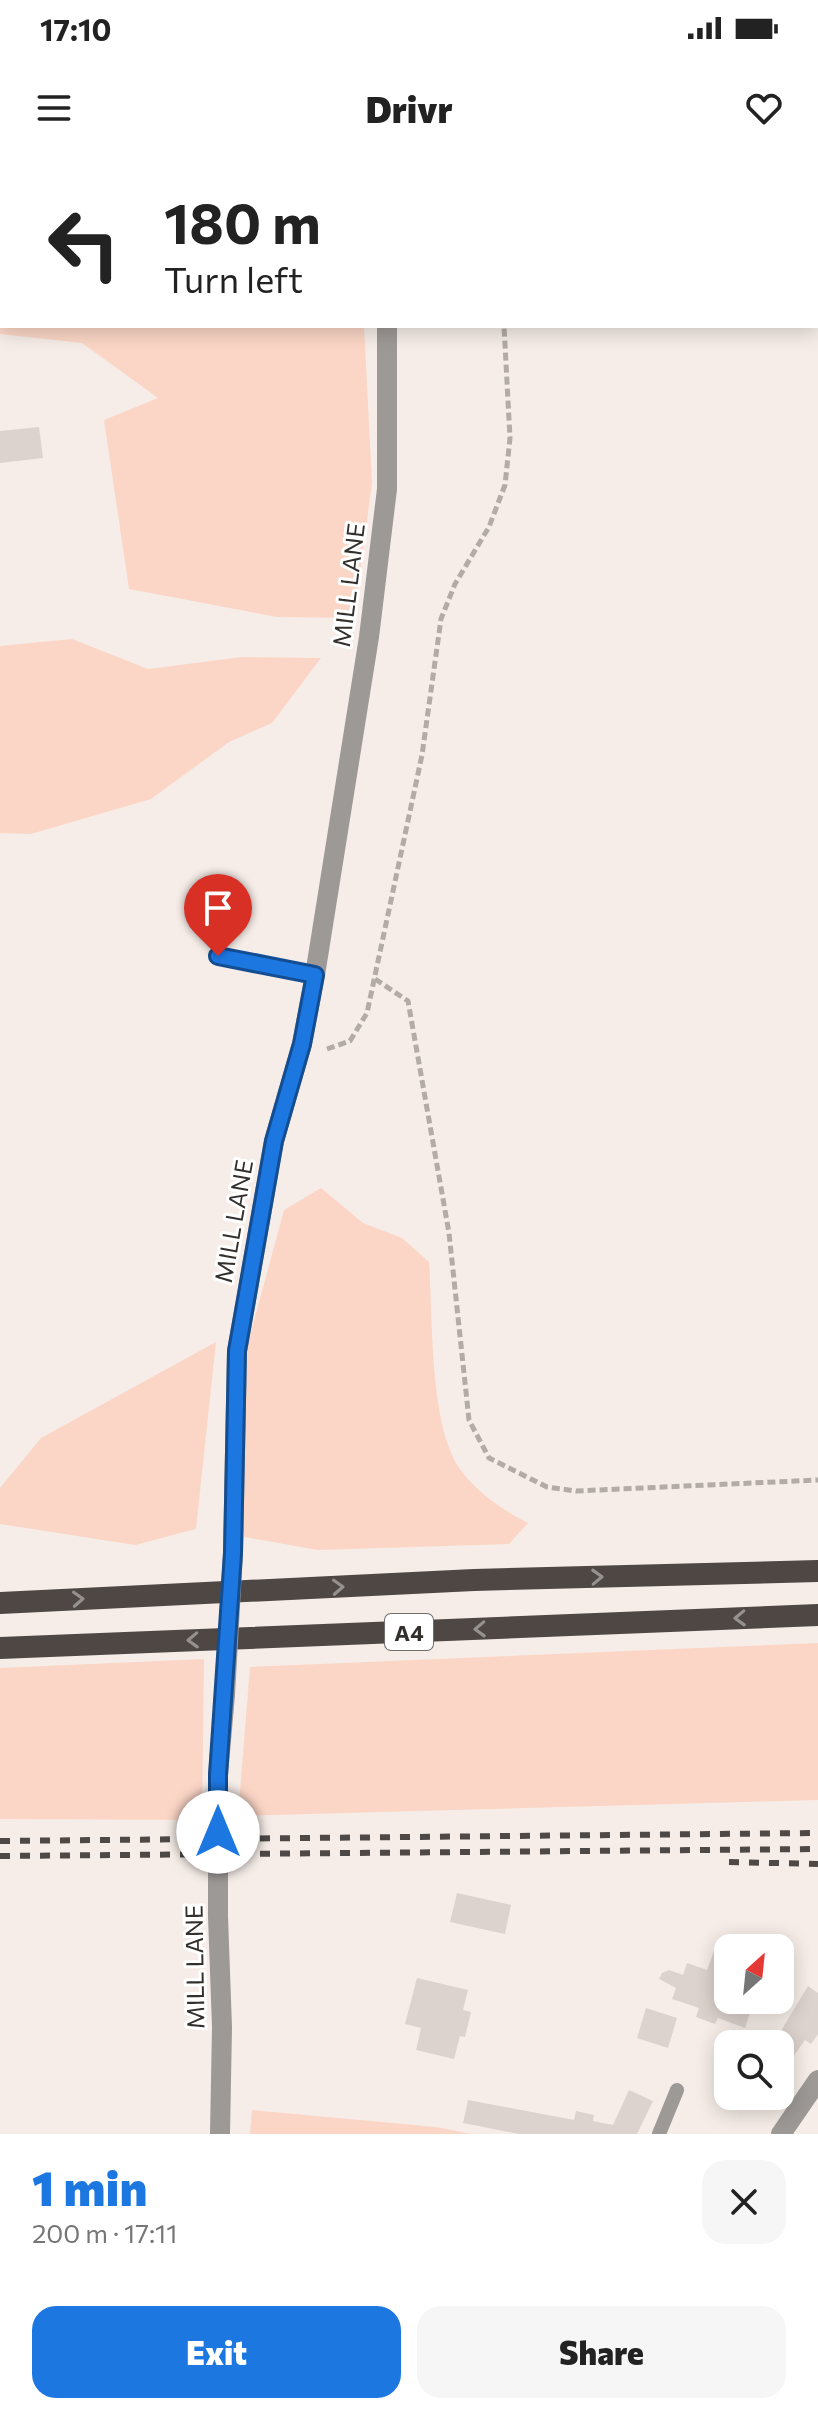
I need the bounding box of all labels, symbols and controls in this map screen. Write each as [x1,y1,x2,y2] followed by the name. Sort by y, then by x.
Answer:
[40,10,112,47] text: 17:10
[32,86,76,130] icon: menu
[365,86,453,130] text: Drivr
[742,86,786,130] icon: heart
[164,187,321,256] text: 180 m
[32,192,136,296] icon: left
[164,256,303,300] text: Turn left
[326,521,370,649] street label: MILL LANE
[184,874,252,956] pin
[196,886,240,930] icon: arrive
[208,1157,258,1285] street label: MILL LANE
[591,1568,604,1585] one-way arrow
[332,1578,345,1595] one-way arrow
[72,1591,85,1608] one-way arrow
[733,1609,746,1626] one-way arrow
[385,1614,433,1650] road number: A4
[473,1620,486,1637] one-way arrow
[186,1632,199,1649] one-way arrow
[176,1790,260,1874] position arrow
[178,1905,210,2029] street label: MILL LANE
[714,1934,794,2014] north arrow
[714,1934,794,2110] map controls
[714,2030,794,2110] button: search
[32,2157,147,2216] text: 1 min
[702,2160,786,2244] button: close
[32,2217,177,2248] text: 200 m · 17:11
[32,2306,401,2398] button: Exit
[417,2306,786,2398] button: Share

